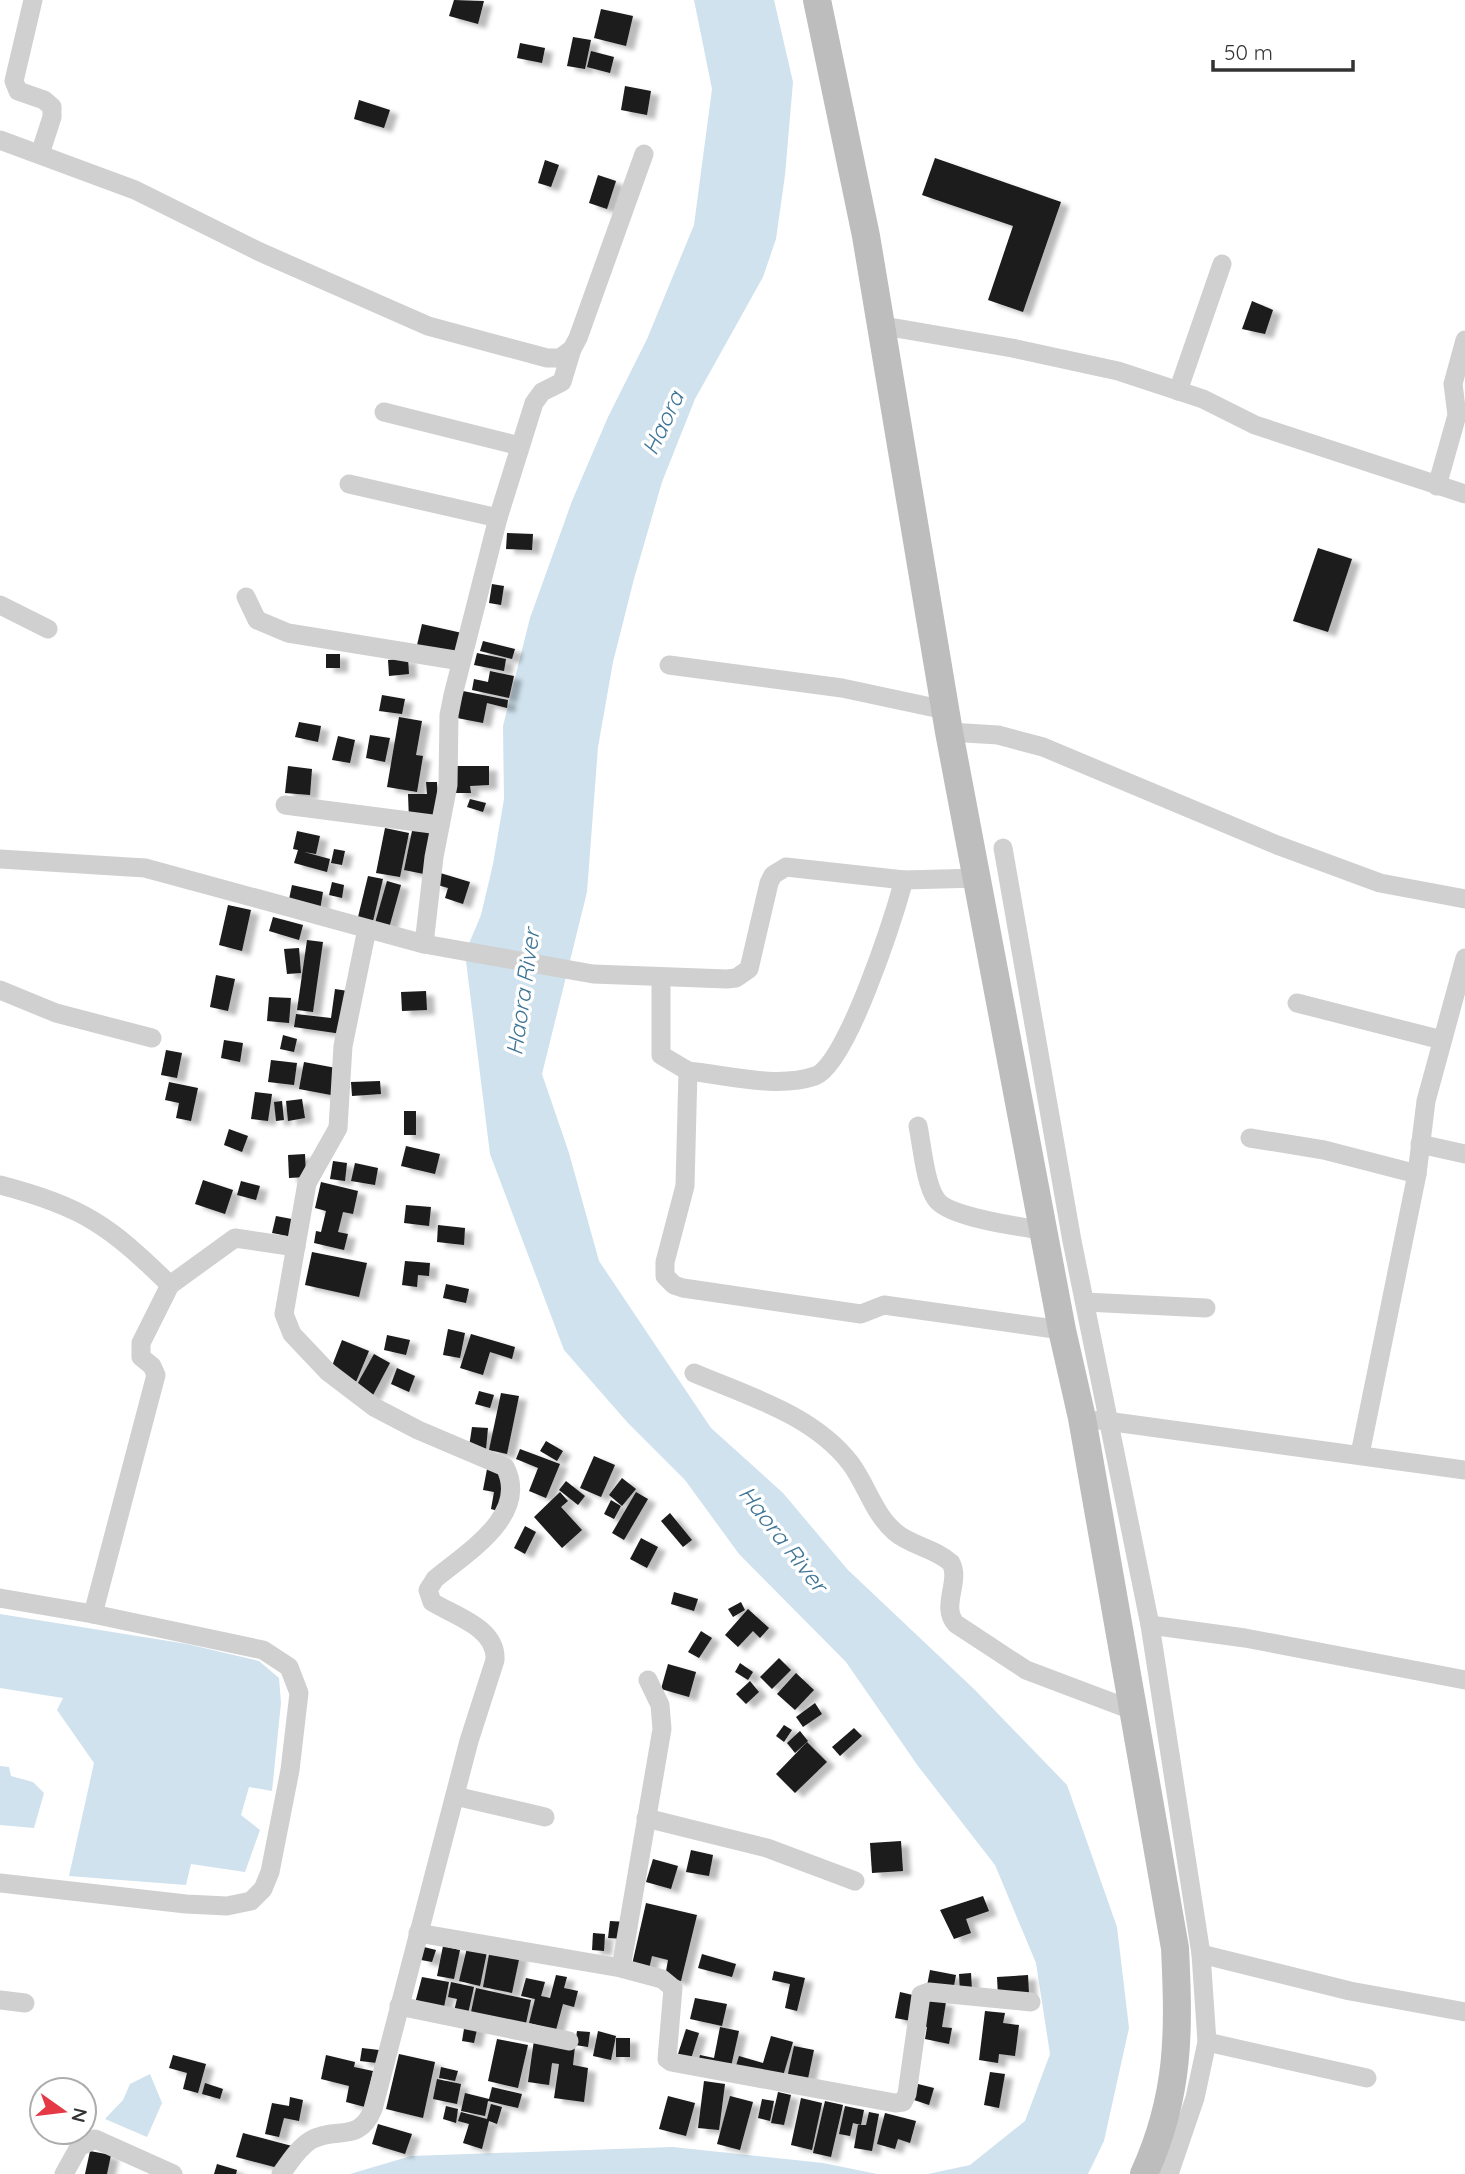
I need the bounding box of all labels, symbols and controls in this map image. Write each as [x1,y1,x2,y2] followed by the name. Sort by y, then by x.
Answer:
[1213,28,1353,72] scale bar
[1224,39,1273,65] text: 50 m
[635,385,690,459] water label: Haora
[499,924,546,1057] water label: Haora River
[733,1480,836,1600] water label: Haora River
[28,2076,98,2146] north arrow
[66,2105,93,2125] text: N

